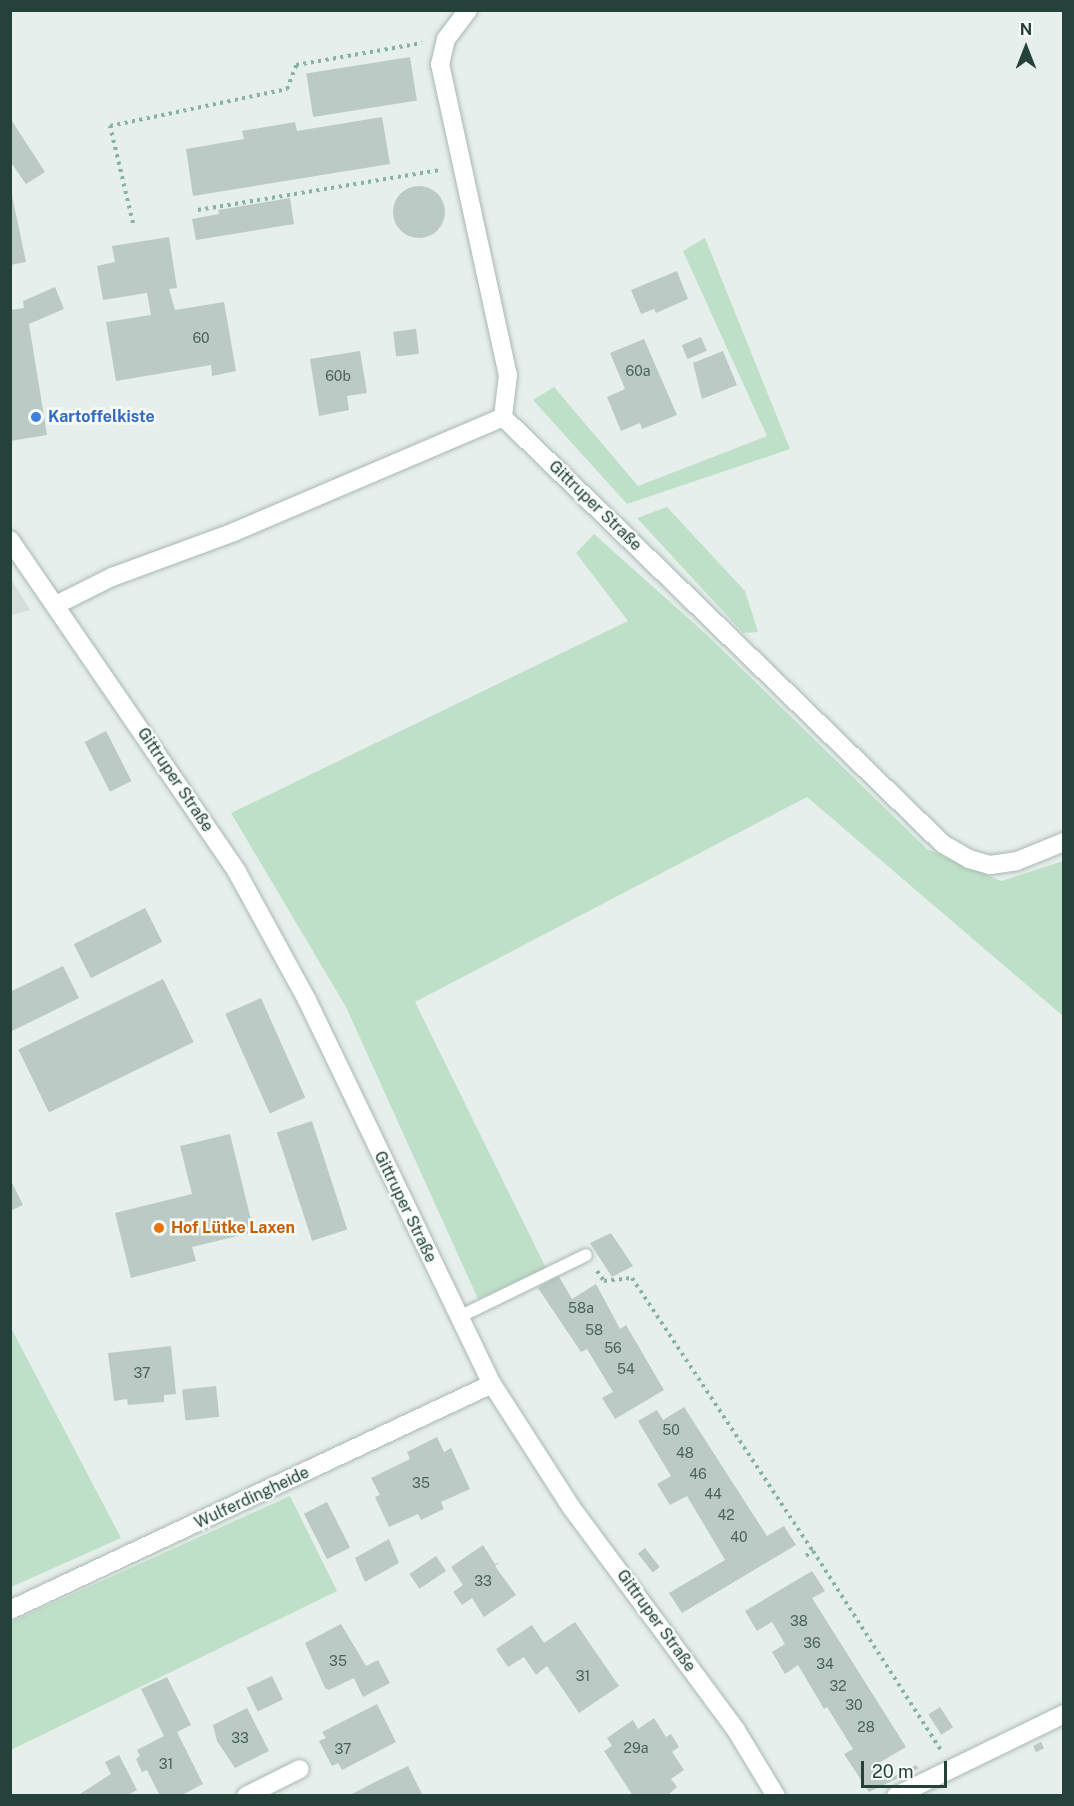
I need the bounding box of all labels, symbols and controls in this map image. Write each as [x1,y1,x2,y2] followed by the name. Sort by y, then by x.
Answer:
[996,18,1056,78] north arrow
[1020,20,1032,39] text: N
[192,330,210,346] house number: 60
[626,363,650,379] house number: 60a
[325,368,351,384] house number: 60b
[48,407,155,427] place label: Kartoffelkiste
[29,410,43,424] marker: Kartoffelkiste
[545,457,645,555] street label: Gittruper Straße
[133,724,217,836] street label: Gittruper Straße
[370,1148,440,1266] street label: Gittruper Straße
[171,1218,295,1238] place label: Hof Lütke Laxen
[152,1221,166,1235] marker: Hof Lütke Laxen
[568,1300,594,1316] house number: 58a
[585,1322,603,1338] house number: 58
[604,1340,622,1356] house number: 56
[617,1361,635,1377] house number: 54
[134,1365,150,1381] house number: 37
[662,1422,680,1438] house number: 50
[676,1445,694,1461] house number: 48
[192,1463,312,1533] street label: Wulferdingheide
[689,1466,707,1482] house number: 46
[412,1475,430,1491] house number: 35
[704,1486,722,1502] house number: 44
[717,1507,735,1523] house number: 42
[730,1529,748,1545] house number: 40
[612,1566,700,1676] street label: Gittruper Straße
[474,1573,492,1589] house number: 33
[790,1613,808,1629] house number: 38
[803,1635,821,1651] house number: 36
[329,1653,347,1669] house number: 35
[816,1656,834,1672] house number: 34
[576,1668,590,1684] house number: 31
[829,1678,847,1694] house number: 32
[845,1697,863,1713] house number: 30
[857,1719,875,1735] house number: 28
[231,1730,249,1746] house number: 33
[624,1740,648,1756] house number: 29a
[335,1741,351,1757] house number: 37
[864,1749,950,1787] scale bar
[159,1756,173,1772] house number: 31
[872,1761,914,1782] text: 20 m

